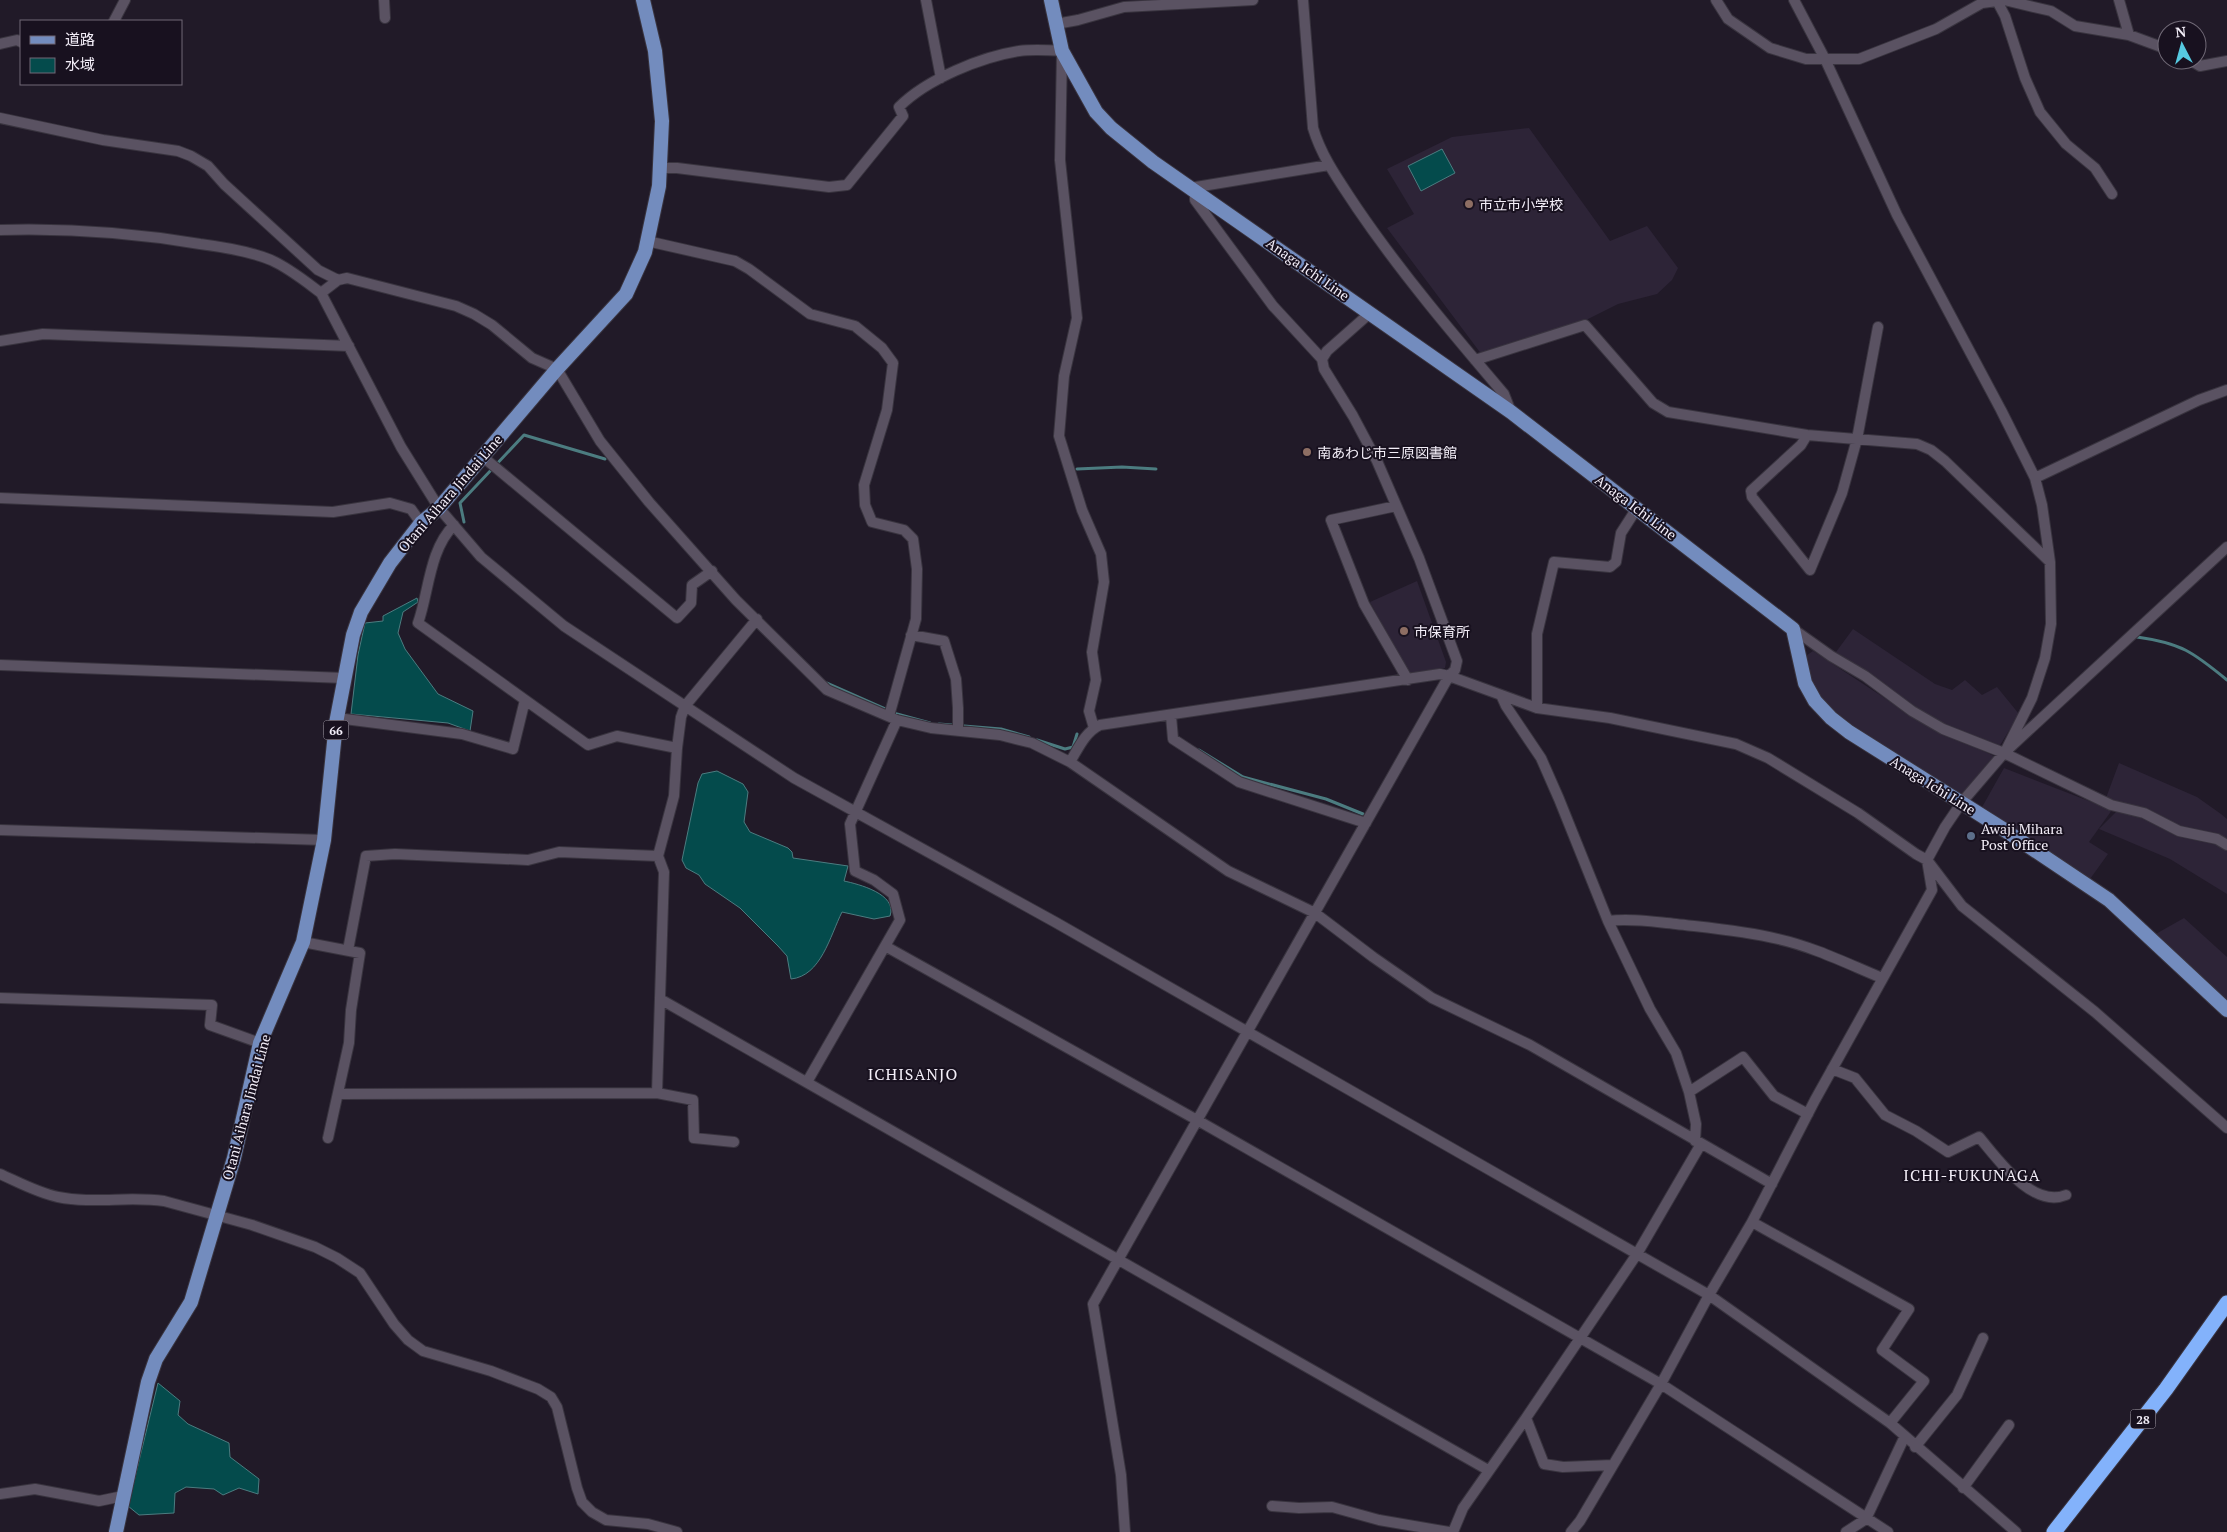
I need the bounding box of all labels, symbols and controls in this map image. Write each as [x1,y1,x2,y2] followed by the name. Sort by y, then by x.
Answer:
[20,20,182,85] legend
[2157,20,2207,70] north arrow
[2174,22,2187,42] text: N
[65,29,95,49] text: 道路
[65,54,95,74] text: 水域
[1479,195,1563,214] place label: 市立市小学校
[1463,198,1475,210] marker: 市立市小学校
[1263,233,1353,305] street label: Anaga Ichi Line
[394,430,506,556] street label: Otani Aihara Jindai Line
[1317,443,1457,462] place label: 南あわじ市三原図書館
[1301,446,1313,458] marker: 南あわじ市三原図書館
[1591,470,1681,544] street label: Anaga Ichi Line
[1414,622,1470,641] place label: 市保育所
[1398,625,1410,637] marker: 市保育所
[324,720,348,740] road number: 66
[1887,751,1979,819] street label: Anaga Ichi Line
[1981,819,2063,854] place label: Awaji Mihara Post Office
[1965,830,1977,842] marker: Awaji Mihara Post Office
[217,1032,275,1182] street label: Otani Aihara Jindai Line
[868,1063,958,1085] district label: ICHISANJO
[1903,1164,2041,1186] district label: ICHI-FUKUNAGA
[2130,1410,2156,1428] road number: 28

